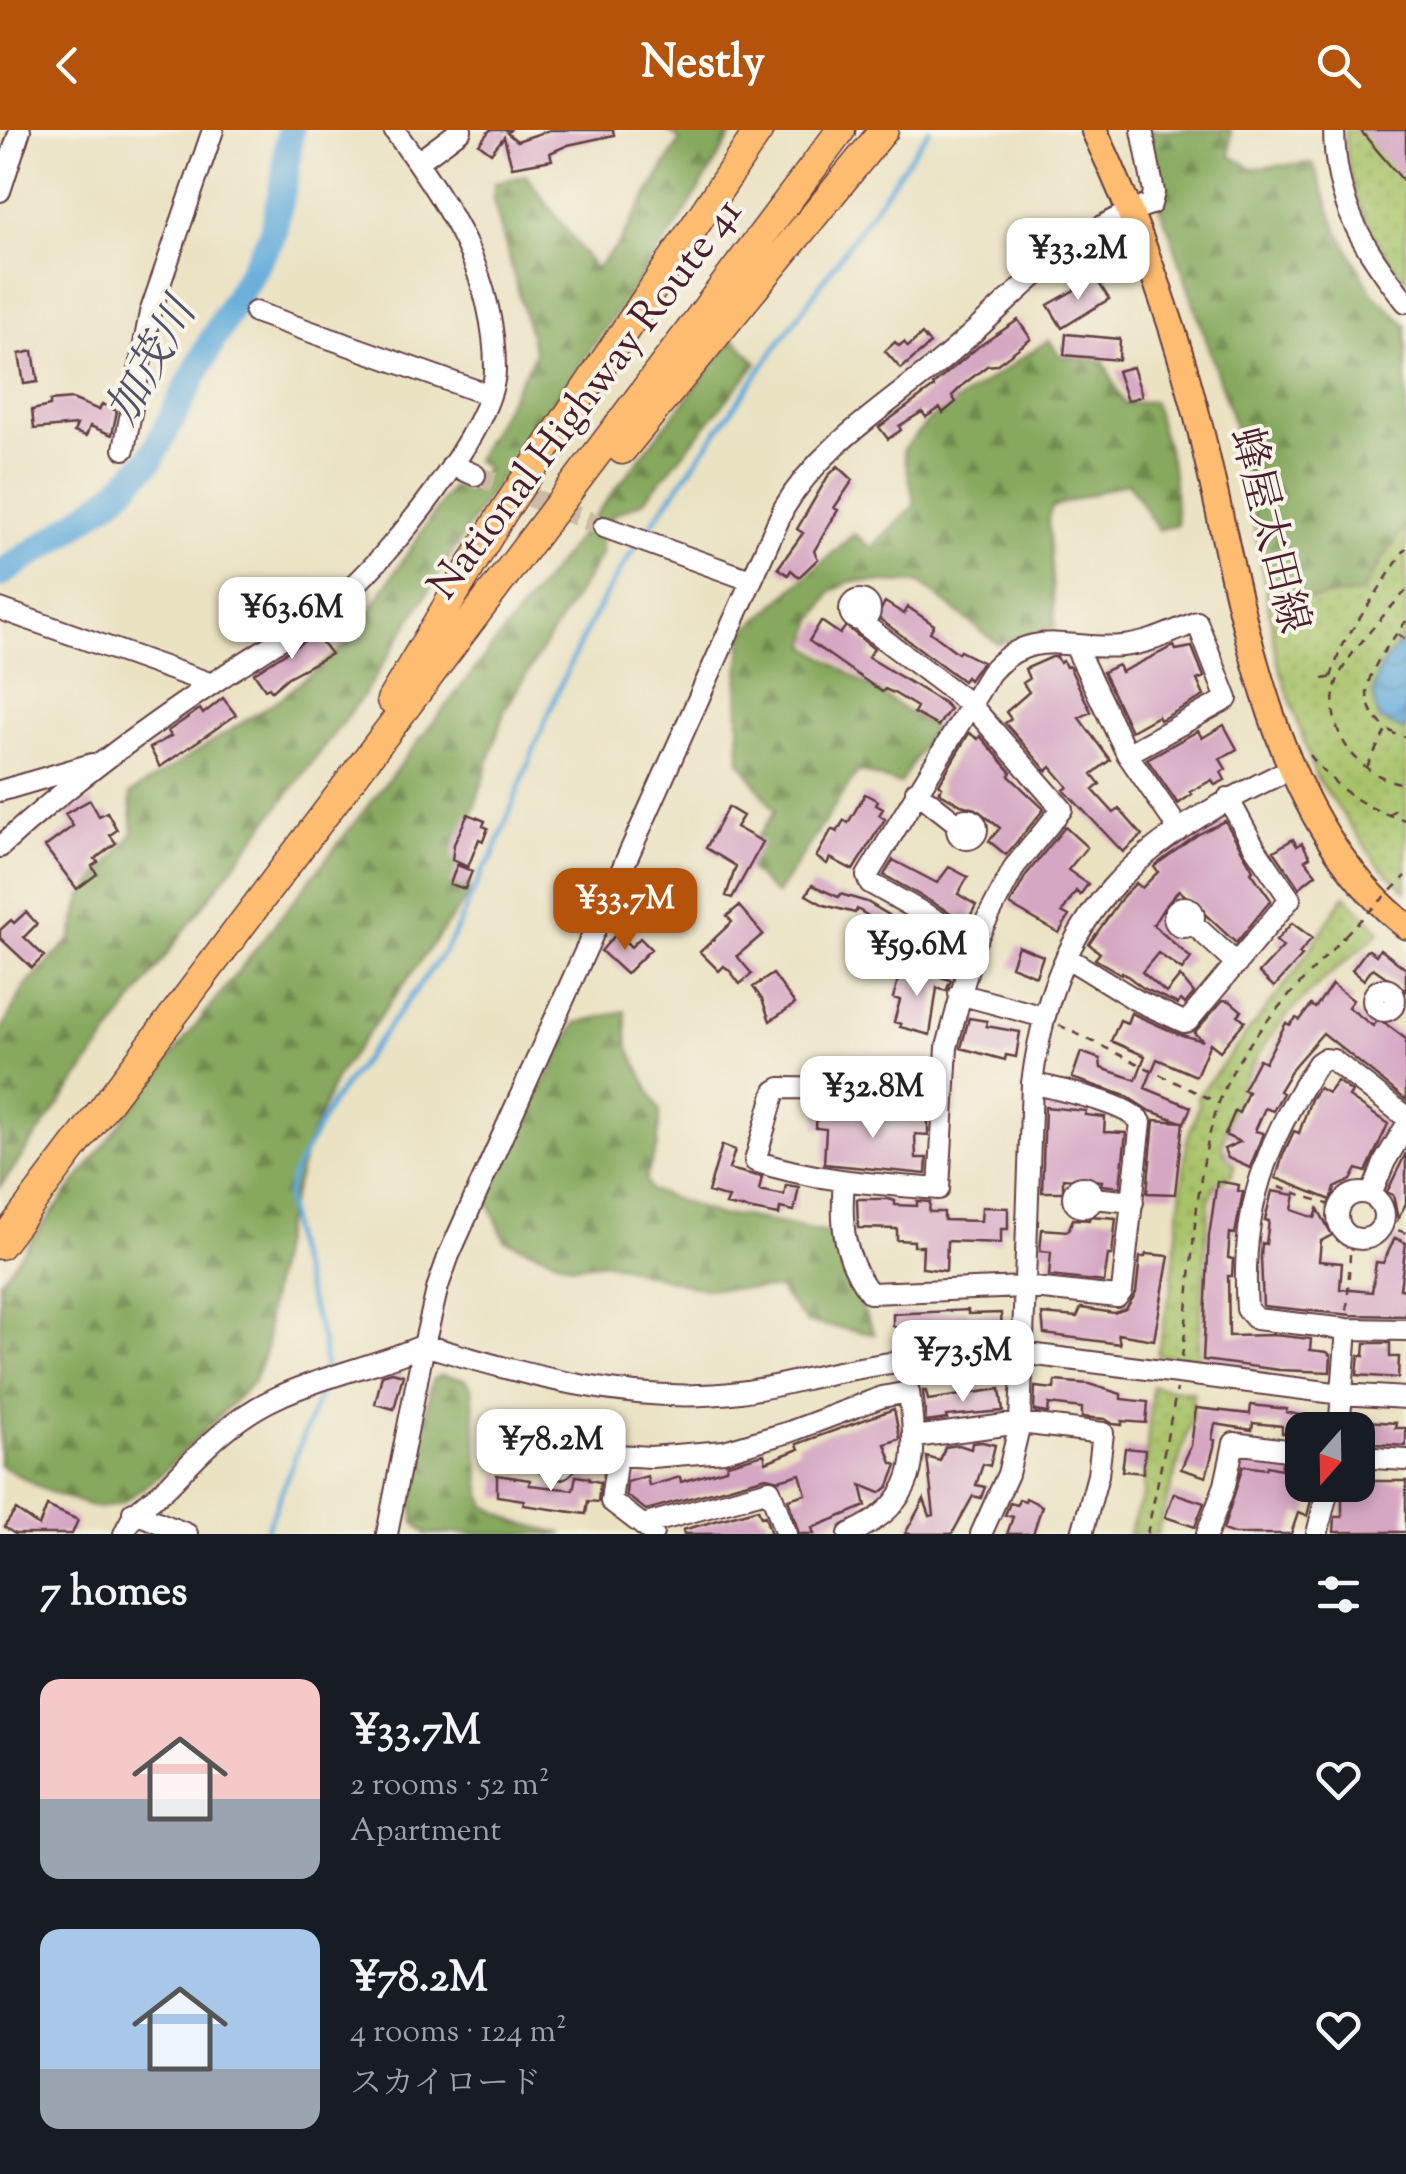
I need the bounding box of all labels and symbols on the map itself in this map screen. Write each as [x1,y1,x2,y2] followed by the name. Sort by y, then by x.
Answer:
[416,186,758,614] street label: National Highway Route 41
[997,218,1159,303] pin: ¥33.2M
[93,284,218,438] water label: 加茂川
[1212,422,1322,640] street label: 蜂屋太田線
[211,577,373,662] pin: ¥63.6M
[544,868,706,953] pin: ¥33.7M
[836,914,998,999] pin: ¥59.6M
[792,1056,954,1141] pin: ¥32.8M
[882,1320,1044,1405] pin: ¥73.5M
[470,1409,632,1494] pin: ¥78.2M
[1285,1412,1375,1502] north arrow

